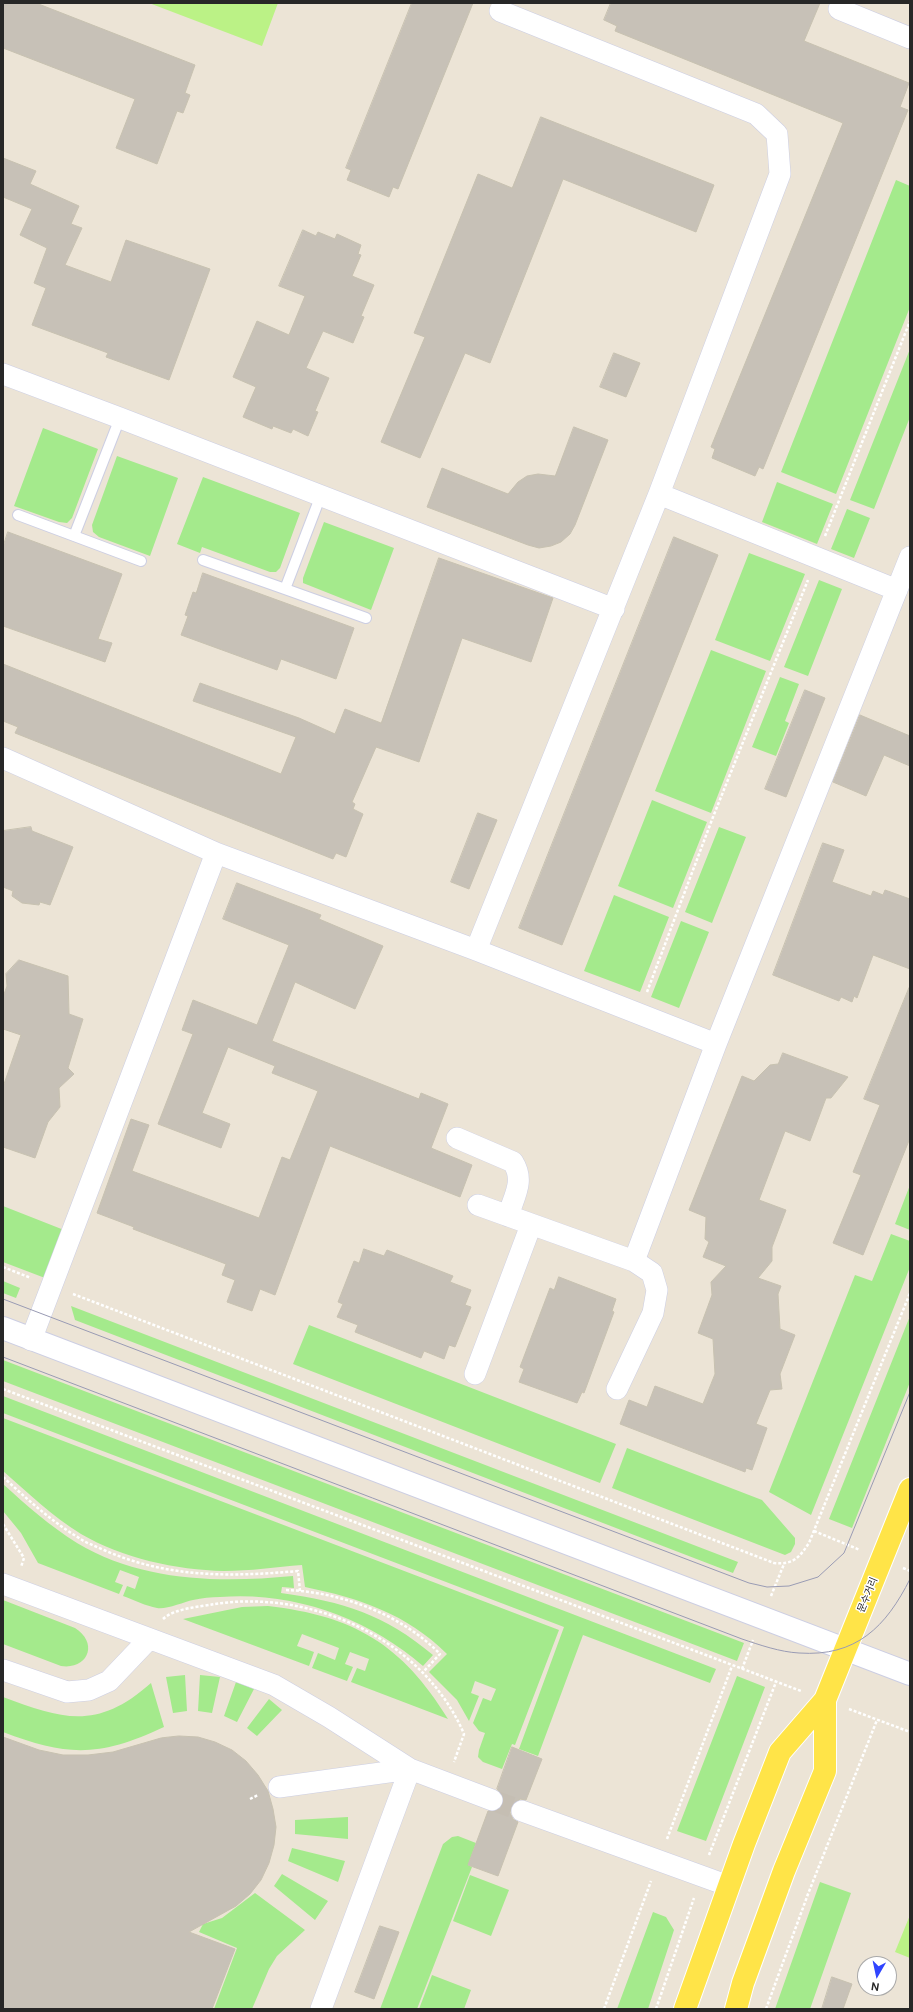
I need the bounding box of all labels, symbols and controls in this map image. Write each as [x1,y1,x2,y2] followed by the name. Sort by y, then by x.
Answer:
[856,1576,880,1614] street label: 문수거리
[857,1956,897,1996] north arrow
[870,1979,880,1994] text: N

